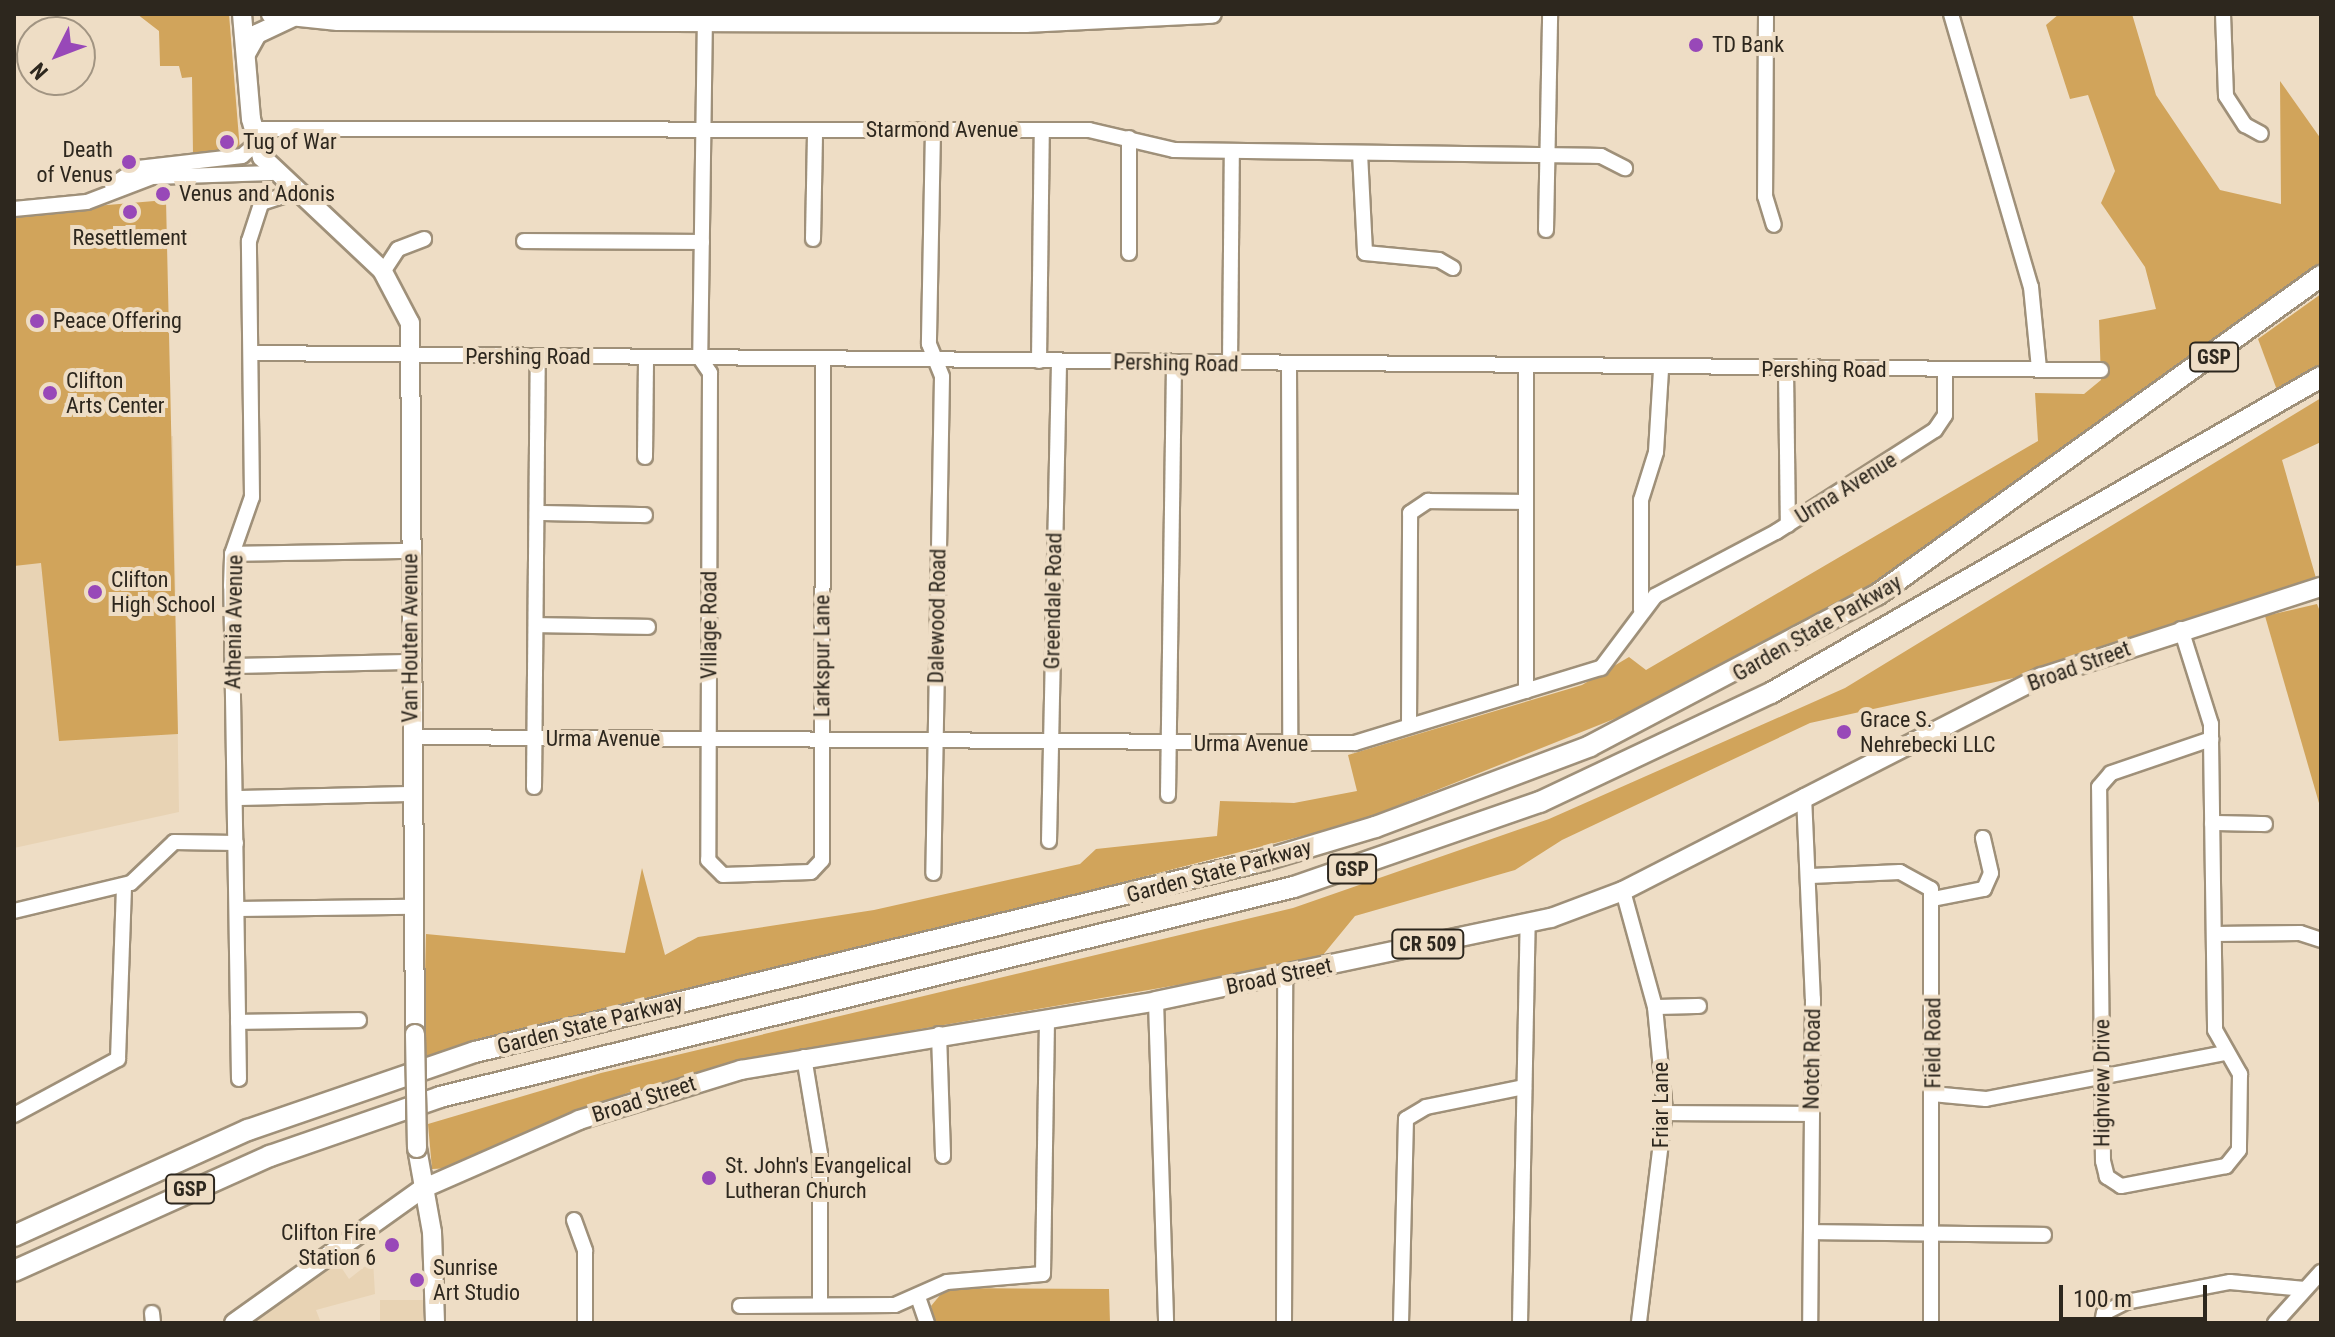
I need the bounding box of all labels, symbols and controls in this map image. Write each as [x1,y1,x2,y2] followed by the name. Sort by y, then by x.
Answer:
[16,16,96,96] north arrow
[1712,32,1784,58] place label: TD Bank
[1687,36,1705,54] marker: TD Bank
[25,58,53,84] text: N
[866,117,1018,143] street label: Starmond Avenue
[243,129,337,155] place label: Tug of War
[218,133,236,151] marker: Tug of War
[36,136,113,188] place label: Death of Venus
[120,153,138,171] marker: Death of Venus
[179,181,335,207] place label: Venus and Adonis
[154,185,172,203] marker: Venus and Adonis
[121,203,139,221] marker: Resettlement
[73,225,187,251] place label: Resettlement
[53,308,182,334] place label: Peace Offering
[28,312,46,330] marker: Peace Offering
[2188,341,2240,373] road number: GSP
[465,344,591,370] street label: Pershing Road
[1113,349,1239,377] street label: Pershing Road
[1761,357,1887,383] street label: Pershing Road
[66,367,164,418] place label: Clifton Arts Center
[41,384,59,402] marker: Clifton Arts Center
[1790,446,1902,530] street label: Urma Avenue
[1039,532,1067,670] street label: Greendale Road
[923,548,951,684] street label: Dalewood Road
[397,553,423,723] street label: Van Houten Avenue
[220,554,248,690] street label: Athenia Avenue
[111,566,216,618] place label: Clifton High School
[1728,569,1906,687] street label: Garden State Parkway
[696,571,722,679] street label: Village Road
[86,583,104,601] marker: Clifton High School
[809,595,835,717] street label: Larkspur Lane
[2024,635,2134,697] street label: Broad Street
[1860,706,1995,758] place label: Grace S. Nehrebecki LLC
[1835,723,1853,741] marker: Grace S. Nehrebecki LLC
[546,726,660,752] street label: Urma Avenue
[1194,731,1308,757] street label: Urma Avenue
[1124,834,1314,908] street label: Garden State Parkway
[1326,853,1378,885] road number: GSP
[1390,928,1466,960] road number: CR 509
[1224,952,1334,1000] street label: Broad Street
[494,988,686,1060] street label: Garden State Parkway
[1920,997,1946,1089] street label: Field Road
[1798,1008,1826,1110] street label: Notch Road
[2089,1019,2115,1147] street label: Highview Drive
[1648,1062,1674,1148] street label: Friar Lane
[589,1070,699,1128] street label: Broad Street
[725,1152,912,1204] place label: St. John's Evangelical Lutheran Church
[700,1169,718,1187] marker: St. John's Evangelical Lutheran Church
[164,1173,216,1205] road number: GSP
[281,1219,376,1270] place label: Clifton Fire Station 6
[383,1236,401,1254] marker: Clifton Fire Station 6
[433,1254,520,1306] place label: Sunrise Art Studio
[2063,1269,2211,1319] scale bar
[408,1271,426,1289] marker: Sunrise Art Studio
[2073,1285,2132,1313] text: 100 m

